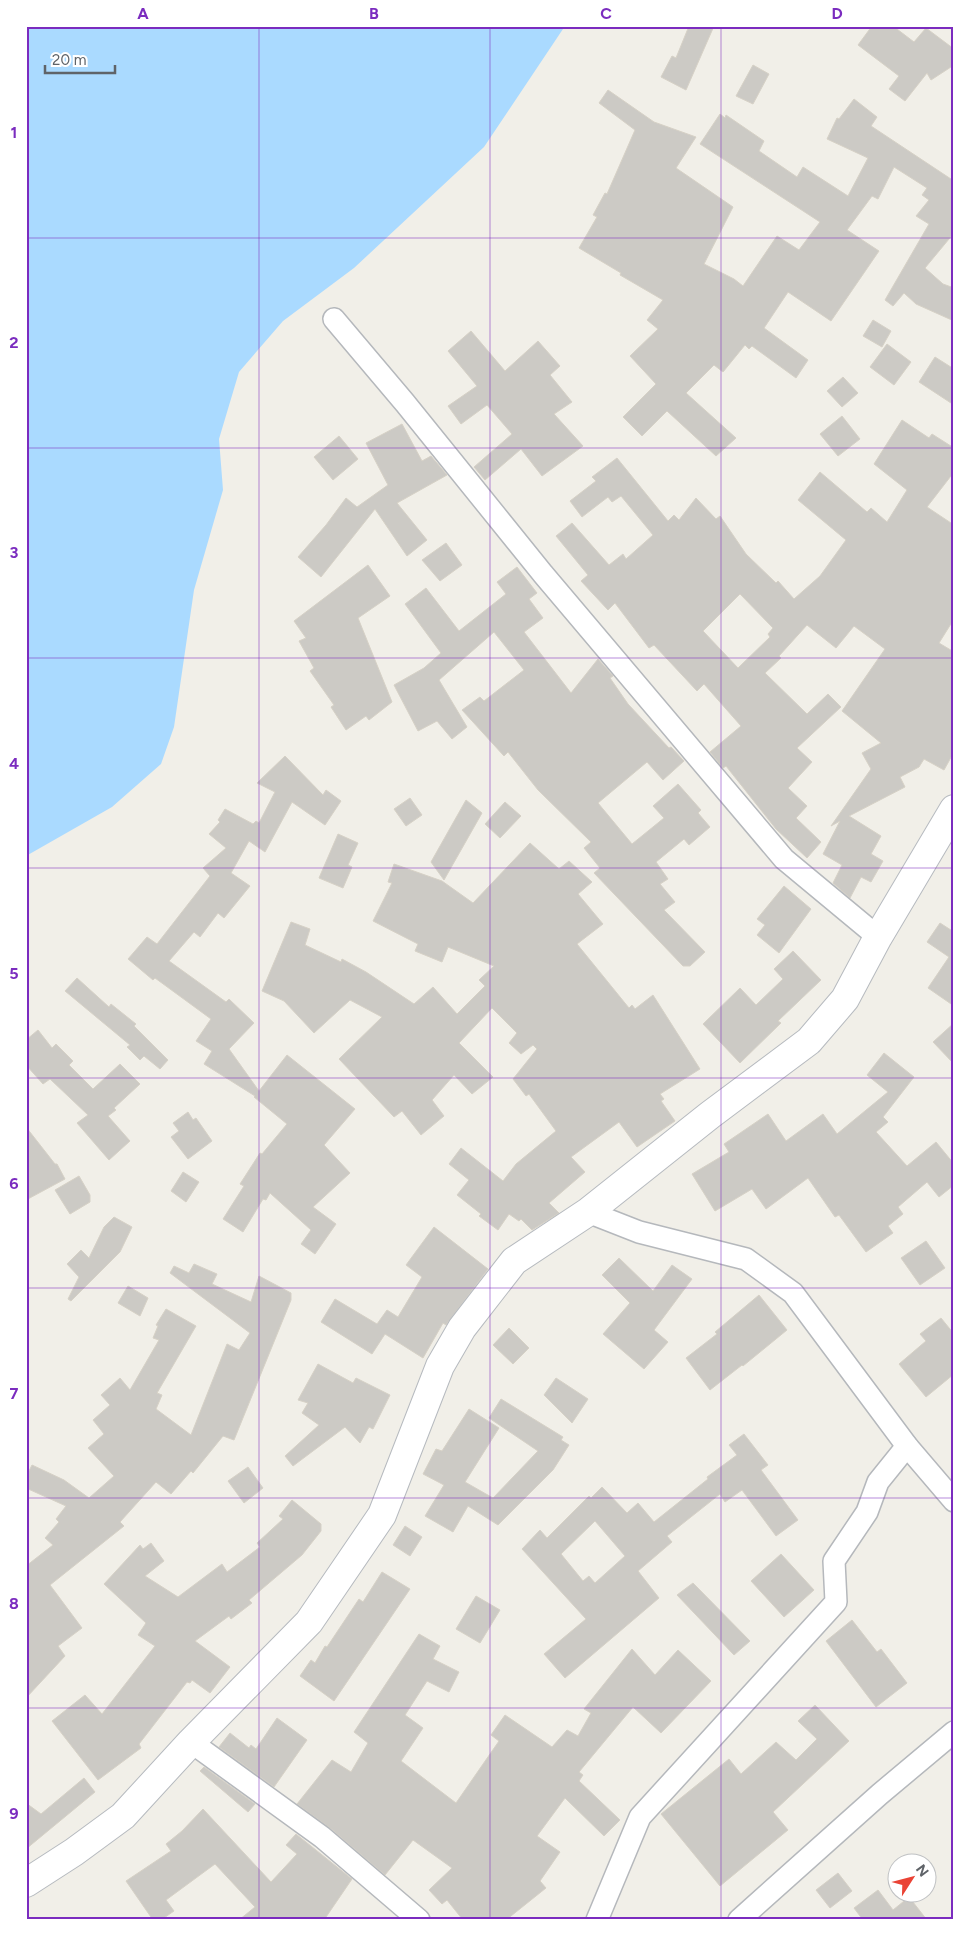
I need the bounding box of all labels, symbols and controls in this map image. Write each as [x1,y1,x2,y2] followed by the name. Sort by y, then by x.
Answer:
[137,4,149,23] text: A
[369,4,379,23] text: B
[600,4,612,23] text: C
[831,4,843,23] text: D
[45,42,115,74] scale bar
[52,51,86,69] text: 20 m
[11,123,17,142] text: 1
[9,333,19,352] text: 2
[10,543,19,562] text: 3
[9,754,19,773] text: 4
[9,964,19,983] text: 5
[9,1174,19,1193] text: 6
[10,1384,19,1403] text: 7
[9,1594,19,1613] text: 8
[9,1804,19,1823] text: 9
[888,1854,938,1904] north arrow
[912,1861,932,1880] text: N

